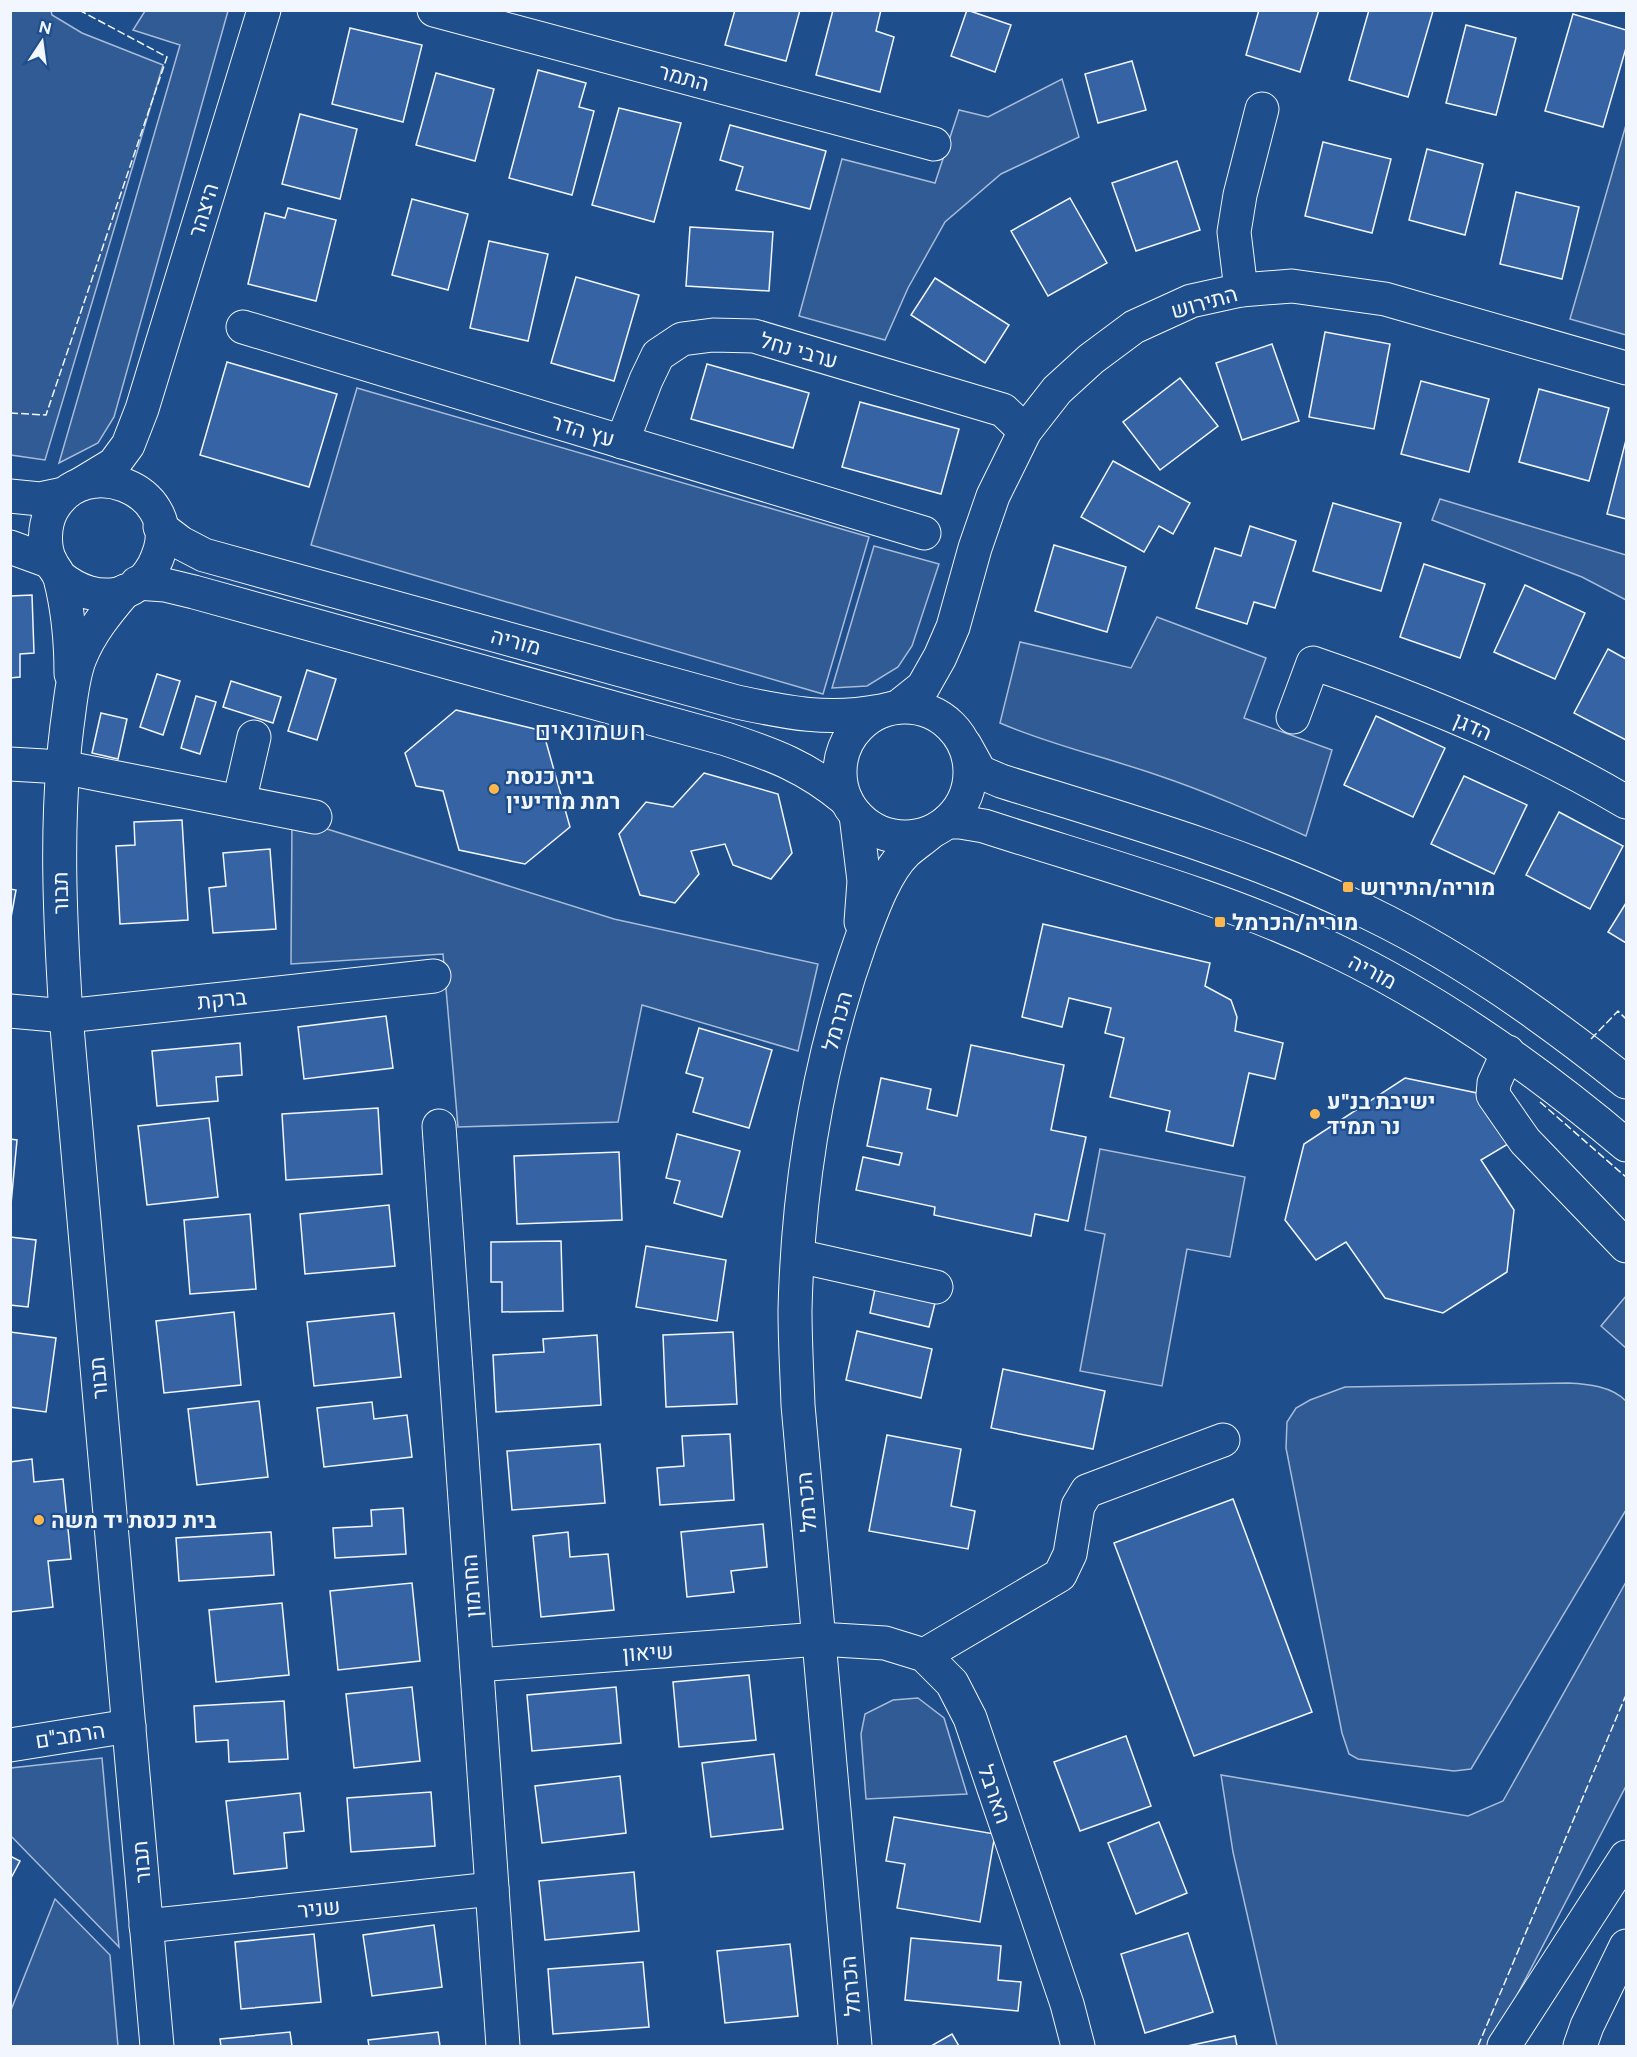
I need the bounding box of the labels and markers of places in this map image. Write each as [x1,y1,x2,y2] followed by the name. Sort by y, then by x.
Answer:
[506,763,620,815] place label: בית כנסת רמת מודיעין
[487,782,501,796] marker: בית כנסת רמת מודיעין
[1360,874,1495,901] place label: מוריה/התירוש
[1341,880,1355,894] marker: מוריה/התירוש
[1232,909,1358,936] place label: מוריה/הכרמל
[1213,915,1227,929] marker: מוריה/הכרמל
[1327,1088,1436,1140] place label: ישיבת בנ"ע נר תמיד
[1308,1107,1322,1121] marker: ישיבת בנ"ע נר תמיד
[51,1507,217,1534] place label: בית כנסת יד משה
[32,1513,46,1527] marker: בית כנסת יד משה

